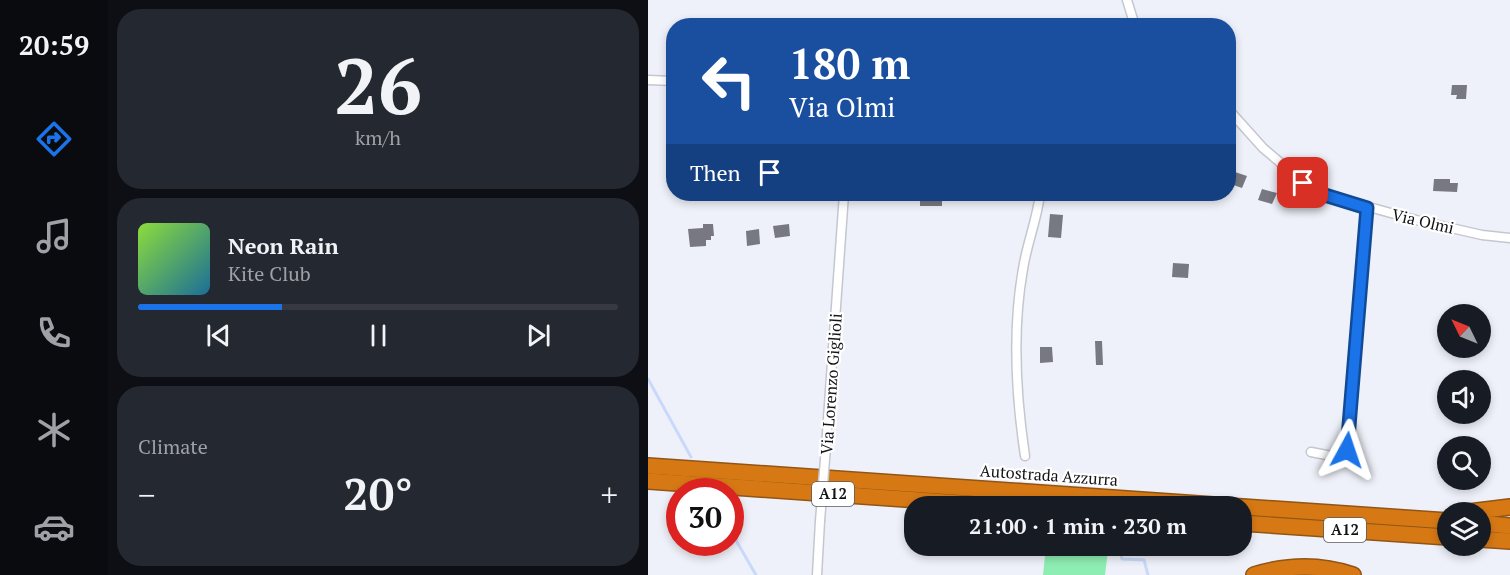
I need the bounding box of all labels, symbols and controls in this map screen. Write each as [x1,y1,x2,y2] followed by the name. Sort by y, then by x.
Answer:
[19,27,89,63] text: 20:59
[334,33,422,136] text: 26
[789,35,910,91] text: 180 m
[690,42,768,120] icon: left
[789,89,895,125] text: Via Olmi
[33,118,75,160] icon: directions
[355,124,401,151] text: km/h
[753,156,786,189] icon: arrive
[1277,157,1328,208] pin
[690,158,741,187] text: Then
[1286,166,1319,199] icon: arrive
[1390,203,1456,239] street label: Via Olmi
[33,215,75,257] icon: music
[228,231,339,260] text: Neon Rain
[228,260,311,287] text: Kite Club
[1437,304,1491,358] north arrow
[1437,304,1491,556] map controls
[33,312,75,354] icon: phone
[815,312,847,455] street label: Via Lorenzo Giglioli
[202,319,235,352] icon: previous
[362,319,395,352] icon: pause
[522,319,555,352] icon: next
[1437,370,1491,424] button: sound
[33,409,75,451] icon: climate
[1315,418,1379,482] position arrow
[138,433,208,460] text: Climate
[1437,436,1491,490] button: search
[979,459,1119,491] street label: Autostrada Azzurra
[343,463,413,523] text: 20°
[138,473,156,516] text: −
[600,473,618,516] text: +
[666,478,744,556] speed limit sign: 30
[812,482,854,506] road number: A12
[1437,502,1491,556] button: layers
[33,506,75,548] icon: car
[969,511,1187,540] text: 21:00 · 1 min · 230 m
[1324,518,1366,542] road number: A12

